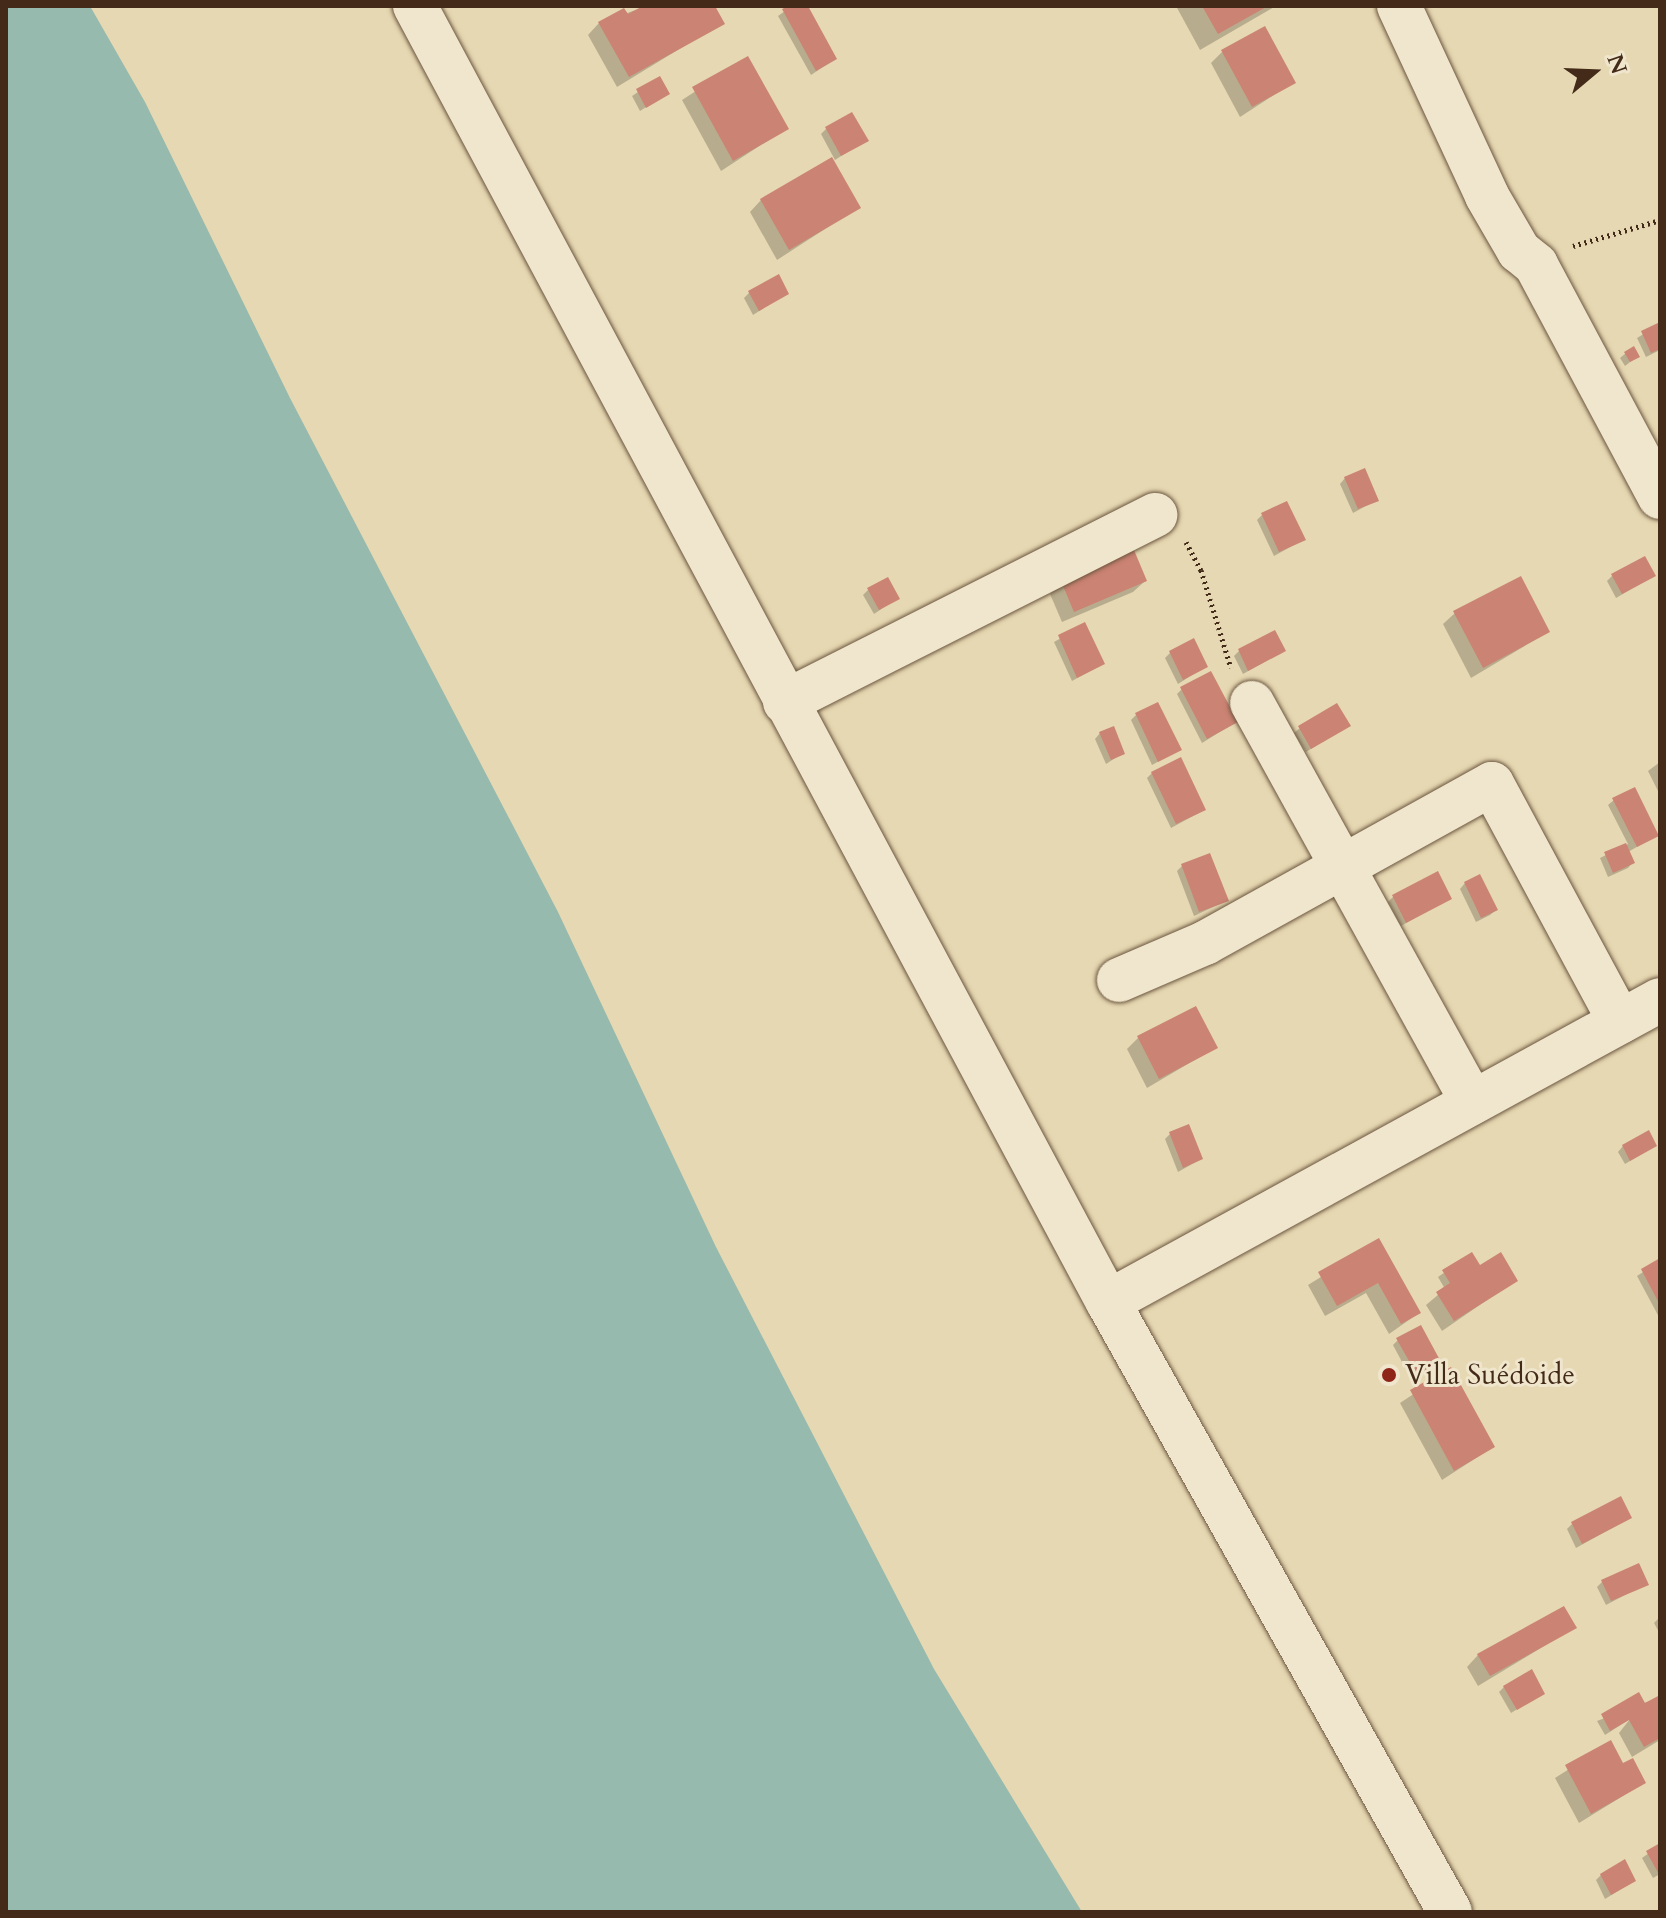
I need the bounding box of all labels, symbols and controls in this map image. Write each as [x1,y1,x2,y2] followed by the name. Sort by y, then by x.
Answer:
[1554,32,1634,112] north arrow
[1599,50,1634,78] text: N
[1405,1358,1575,1392] place label: Villa Suédoide
[1380,1366,1398,1384] marker: Villa Suédoide

